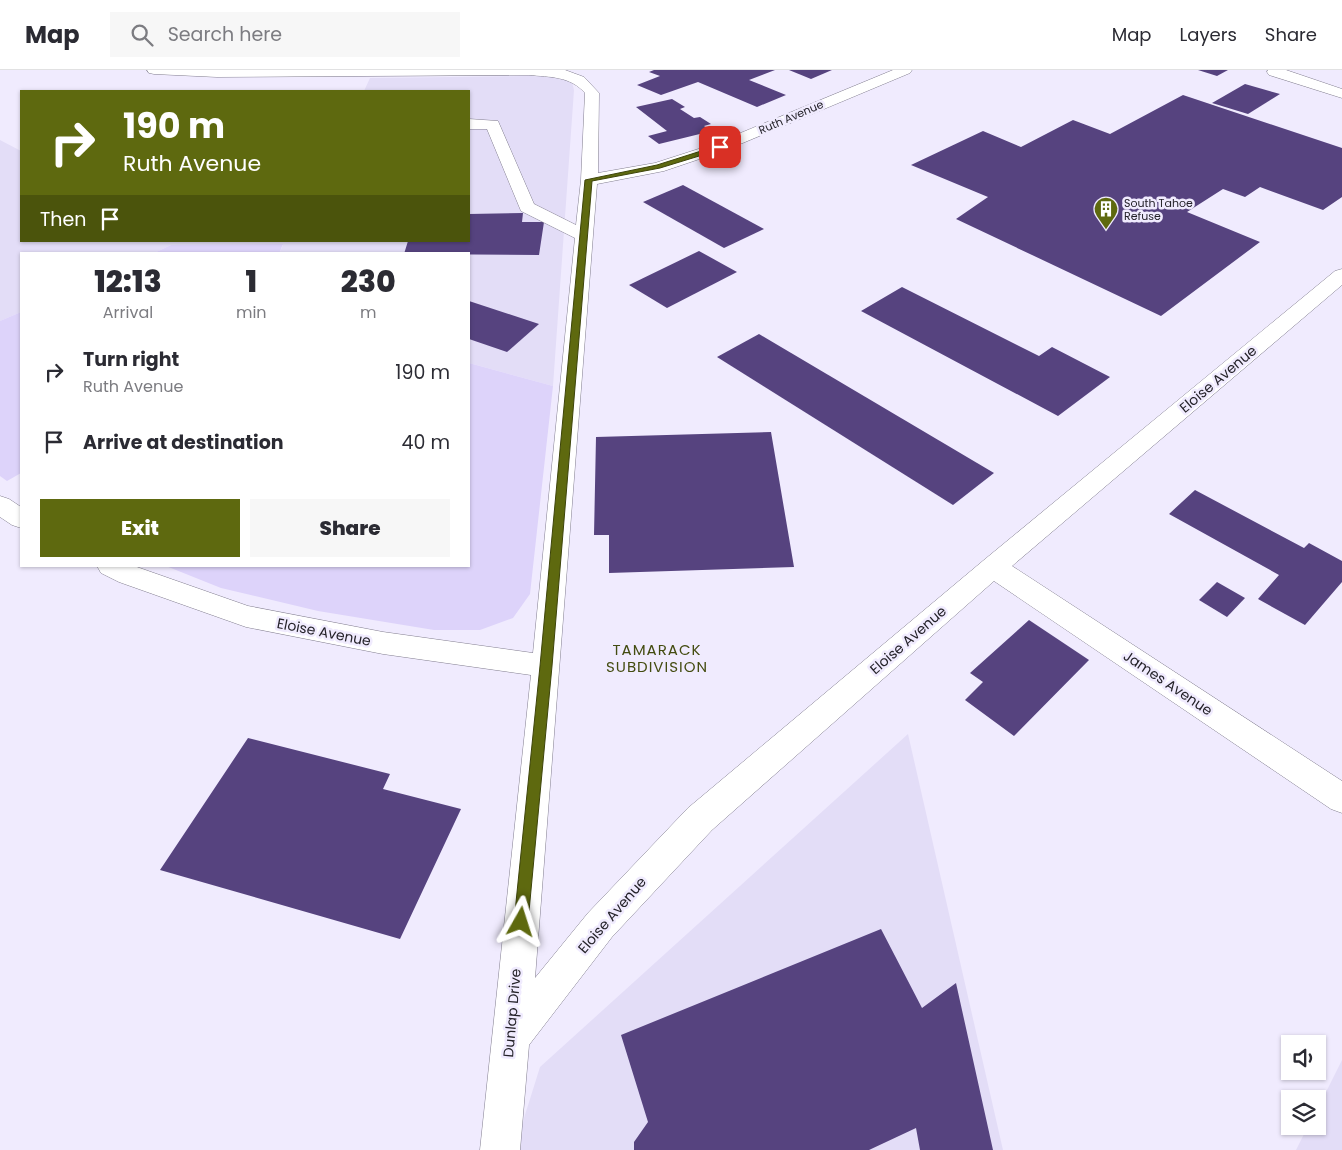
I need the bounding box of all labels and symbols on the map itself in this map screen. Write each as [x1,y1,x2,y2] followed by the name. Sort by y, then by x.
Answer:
[756,96,826,138] street label: Ruth Avenue
[699,126,741,168] pin
[1124,195,1193,224] place label: South Tahoe Refuse
[1093,196,1119,230] building icon: South Tahoe Refuse
[1175,340,1261,417] street label: Eloise Avenue
[865,601,951,679] street label: Eloise Avenue
[275,613,373,651] street label: Eloise Avenue
[606,639,708,677] district label: TAMARACK SUBDIVISION
[1119,646,1217,720] street label: James Avenue
[573,872,651,958] street label: Eloise Avenue
[494,895,546,947] position arrow
[498,967,526,1058] street label: Dunlap Drive

